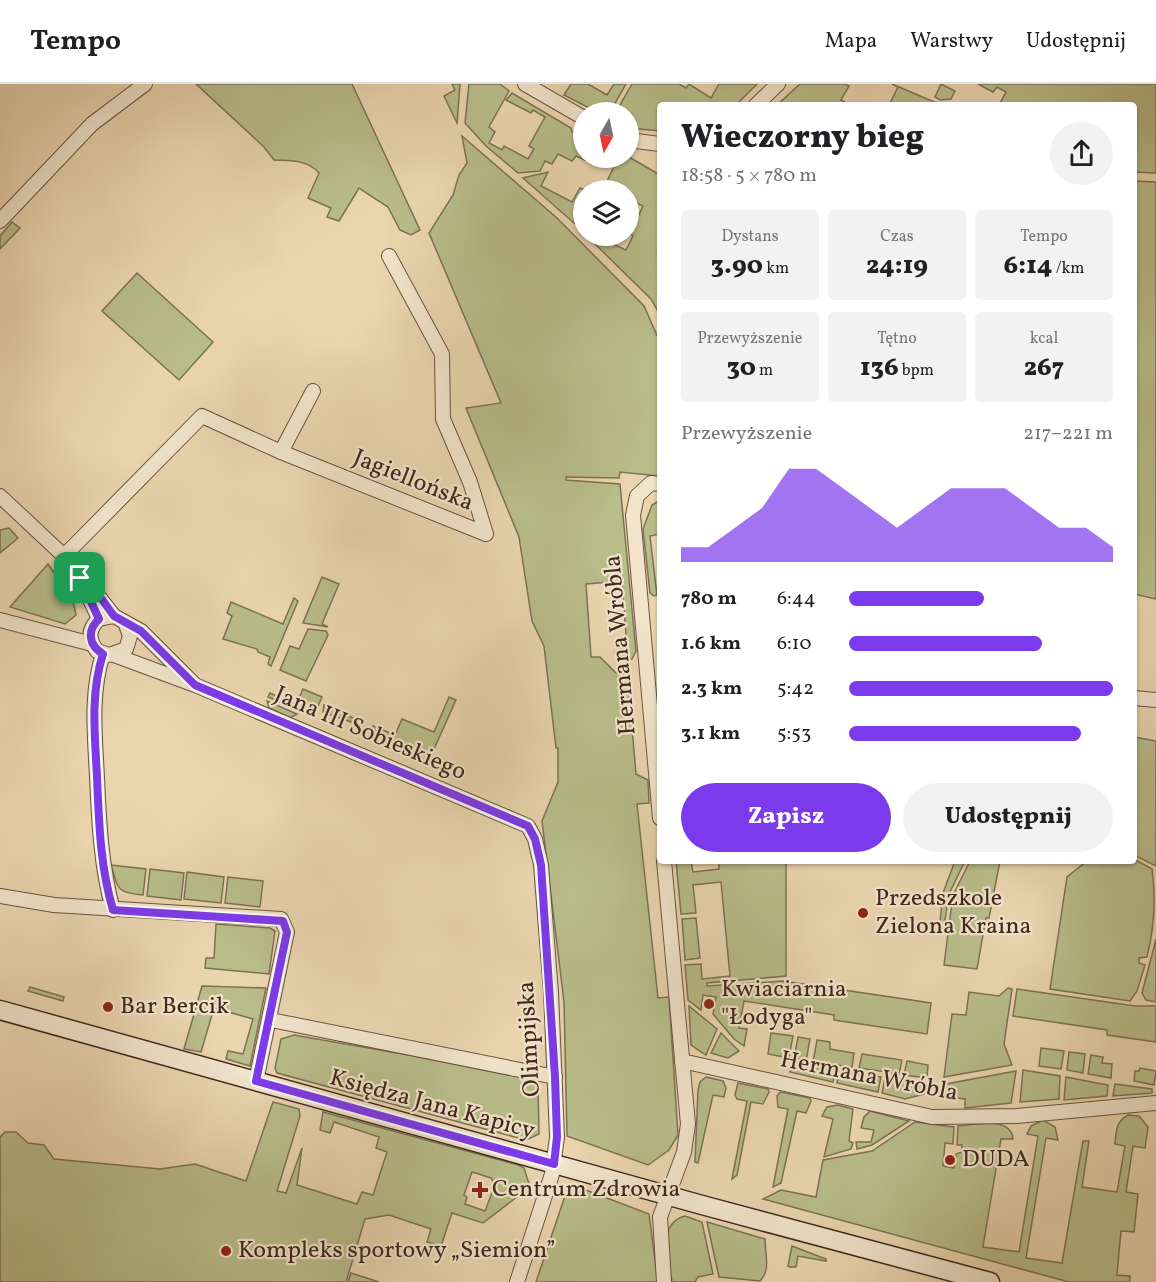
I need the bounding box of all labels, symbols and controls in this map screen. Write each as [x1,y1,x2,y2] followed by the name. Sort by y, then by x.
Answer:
[30,22,121,61] text: Tempo
[825,27,877,56] text: Mapa
[910,27,993,56] text: Warstwy
[1026,27,1126,56] text: Udostępnij
[573,102,639,168] north arrow
[573,102,639,246] map controls
[681,116,924,162] text: Wieczorny bieg
[1050,122,1113,185] button: share
[681,162,817,190] text: 18:58 · 5 × 780 m
[573,180,639,246] button: layers
[721,226,779,248] text: Dystans
[880,226,914,248] text: Czas
[1020,226,1068,248] text: Tempo
[711,248,763,284] text: 3.90
[866,248,928,284] text: 24:19
[1004,248,1053,284] text: 6:14
[763,258,789,280] text: km
[1053,258,1084,280] text: /km
[698,328,802,350] text: Przewyższenie
[877,328,917,350] text: Tętno
[1030,328,1058,350] text: kcal
[727,350,756,386] text: 30
[860,350,899,386] text: 136
[1024,350,1064,386] text: 267
[756,360,773,382] text: m
[899,360,934,382] text: bpm
[681,420,812,448] text: Przewyższenie
[1023,420,1113,448] text: 217–221 m
[348,441,478,521] street label: Jagiellońska
[54,552,105,603] pin
[596,554,646,736] street label: Hermana Wróbla
[63,561,96,594] icon: arrive
[681,585,737,613] text: 780 m
[777,585,816,613] text: 6:44
[681,630,741,658] text: 1.6 km
[777,630,812,658] text: 6:10
[681,675,742,703] text: 2.3 km
[777,675,814,703] text: 5:42
[269,678,471,790] street label: Jana III Sobieskiego
[681,720,740,748] text: 3.1 km
[777,720,811,748] text: 5:53
[681,783,891,852] button: Zapisz
[903,783,1113,852] button: Udostępnij
[875,882,1032,944] place label: Przedszkole Zielona Kraina
[856,906,870,920] marker: Przedszkole Zielona Kraina
[721,973,847,1035] place label: Kwiaciarnia "Łodyga"
[510,980,550,1098] street label: Olimpijska
[120,990,229,1024] place label: Bar Bercik
[702,997,716,1011] marker: Kwiaciarnia "Łodyga"
[101,1000,115,1014] marker: Bar Bercik
[777,1043,961,1111] street label: Hermana Wróbla
[326,1061,538,1149] street label: Księdza Jana Kapicy
[962,1143,1030,1177] place label: DUDA
[943,1153,957,1167] marker: DUDA
[492,1173,680,1207] place label: Centrum Zdrowia
[473,1183,487,1197] marker: Centrum Zdrowia
[238,1234,555,1268] place label: Kompleks sportowy „Siemion”
[219,1244,233,1258] marker: Kompleks sportowy „Siemion”

